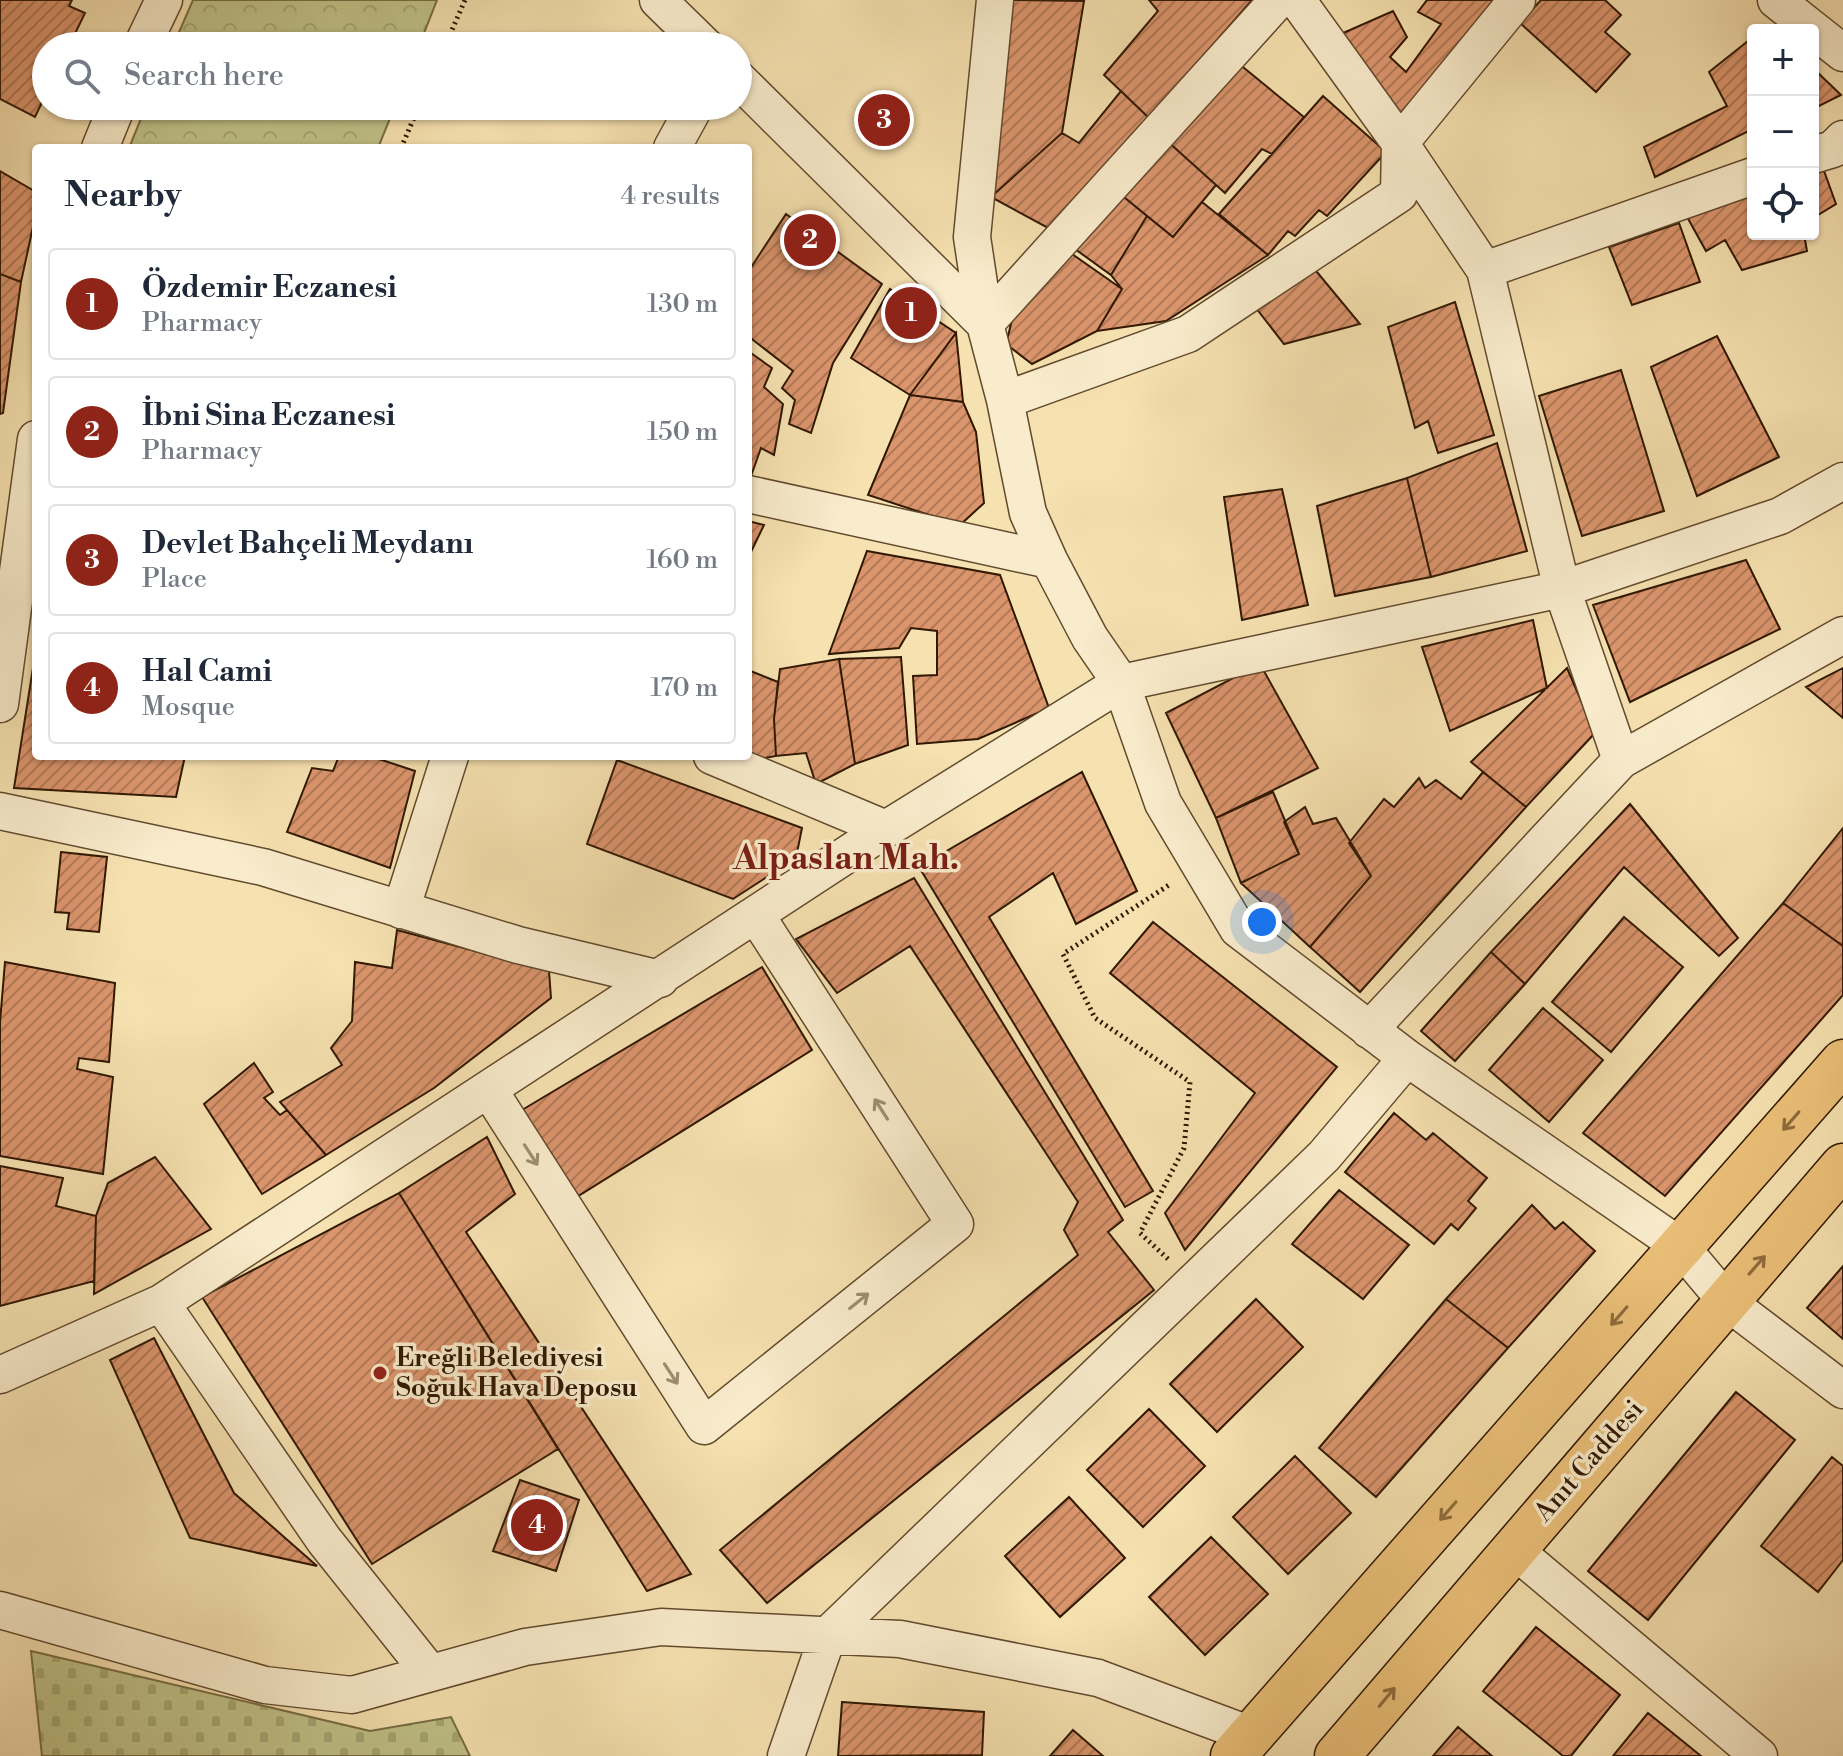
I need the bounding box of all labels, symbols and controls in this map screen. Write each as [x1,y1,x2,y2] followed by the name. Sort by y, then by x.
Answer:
[1747,24,1819,240] map controls
[1747,24,1819,96] button: +
[32,32,752,120] search box
[60,54,104,98] icon: search
[124,57,284,95] text: Search here
[858,90,910,150] pin: 3
[1747,96,1819,168] button: −
[1747,168,1819,240] button: locate
[64,175,182,217] text: Nearby
[621,180,720,212] text: 4 results
[784,210,836,270] pin: 2
[142,269,397,307] text: Özdemir Eczanesi
[885,283,937,343] pin: 1
[86,288,98,320] text: 1
[647,288,718,320] text: 130 m
[142,307,262,339] text: Pharmacy
[142,397,395,435] text: İbni Sina Eczanesi
[84,416,100,448] text: 2
[647,416,718,448] text: 150 m
[142,435,262,467] text: Pharmacy
[142,525,473,563] text: Devlet Bahçeli Meydanı
[84,544,100,576] text: 3
[647,544,718,576] text: 160 m
[142,563,207,595] text: Place
[142,653,272,691] text: Hal Cami
[83,672,101,704] text: 4
[650,672,718,704] text: 170 m
[142,691,235,723] text: Mosque
[732,838,959,880] district label: Alpaslan Mah.
[1242,902,1282,942] your location
[873,1098,889,1121] one-way arrow
[1783,1110,1801,1130] one-way arrow
[523,1143,539,1166] one-way arrow
[1748,1256,1766,1276] one-way arrow
[848,1292,869,1310] one-way arrow
[1611,1305,1629,1325] one-way arrow
[396,1342,637,1404] place label: Ereğli Belediyesi Soğuk Hava Deposu
[663,1363,680,1385] one-way arrow
[371,1364,389,1382] marker: Ereğli Belediyesi Soğuk Hava Deposu
[1527,1394,1650,1529] street label: Anıt Caddesi
[511,1495,563,1555] pin: 4
[1439,1501,1457,1521] one-way arrow
[1378,1687,1396,1707] one-way arrow

